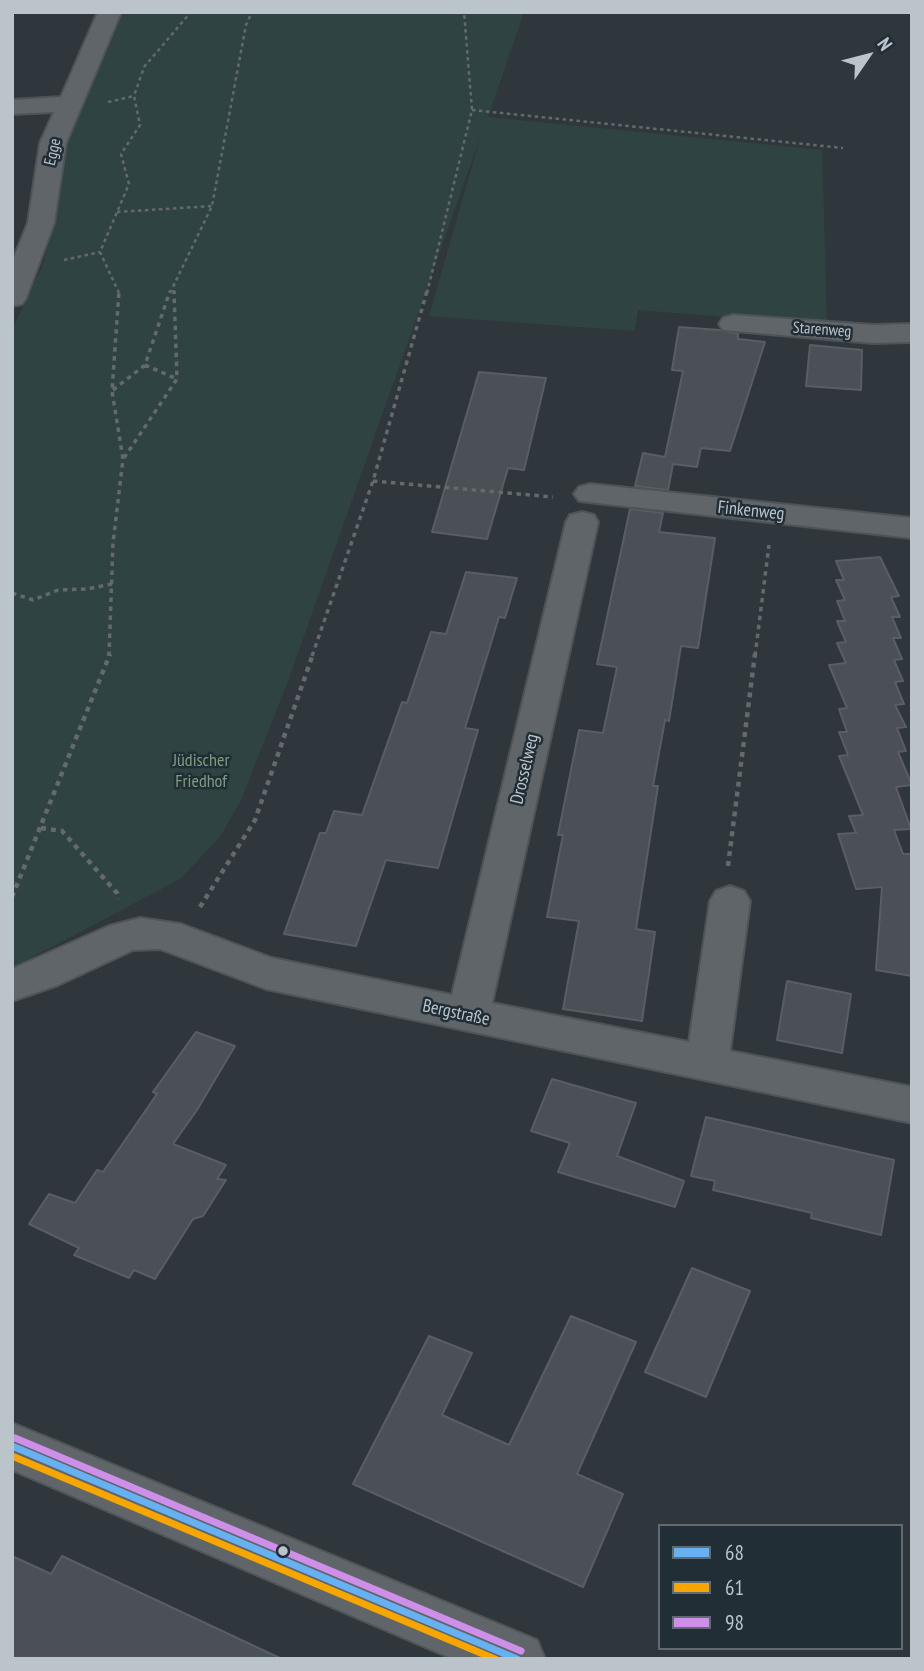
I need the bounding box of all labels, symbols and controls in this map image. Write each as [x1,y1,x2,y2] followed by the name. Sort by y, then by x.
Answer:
[833,21,903,91] north arrow
[872,33,898,55] text: N
[41,137,65,167] street label: Egge
[792,318,852,342] street label: Starenweg
[717,497,785,525] street label: Finkenweg
[506,732,544,806] street label: Drosselweg
[173,750,229,792] park label: Jüdischer Friedhof
[420,995,492,1031] street label: Bergstraße
[658,1524,903,1650] legend
[725,1539,744,1566] text: 68
[276,1544,290,1558] unlabelled marker
[725,1574,744,1601] text: 61
[725,1609,744,1636] text: 98

